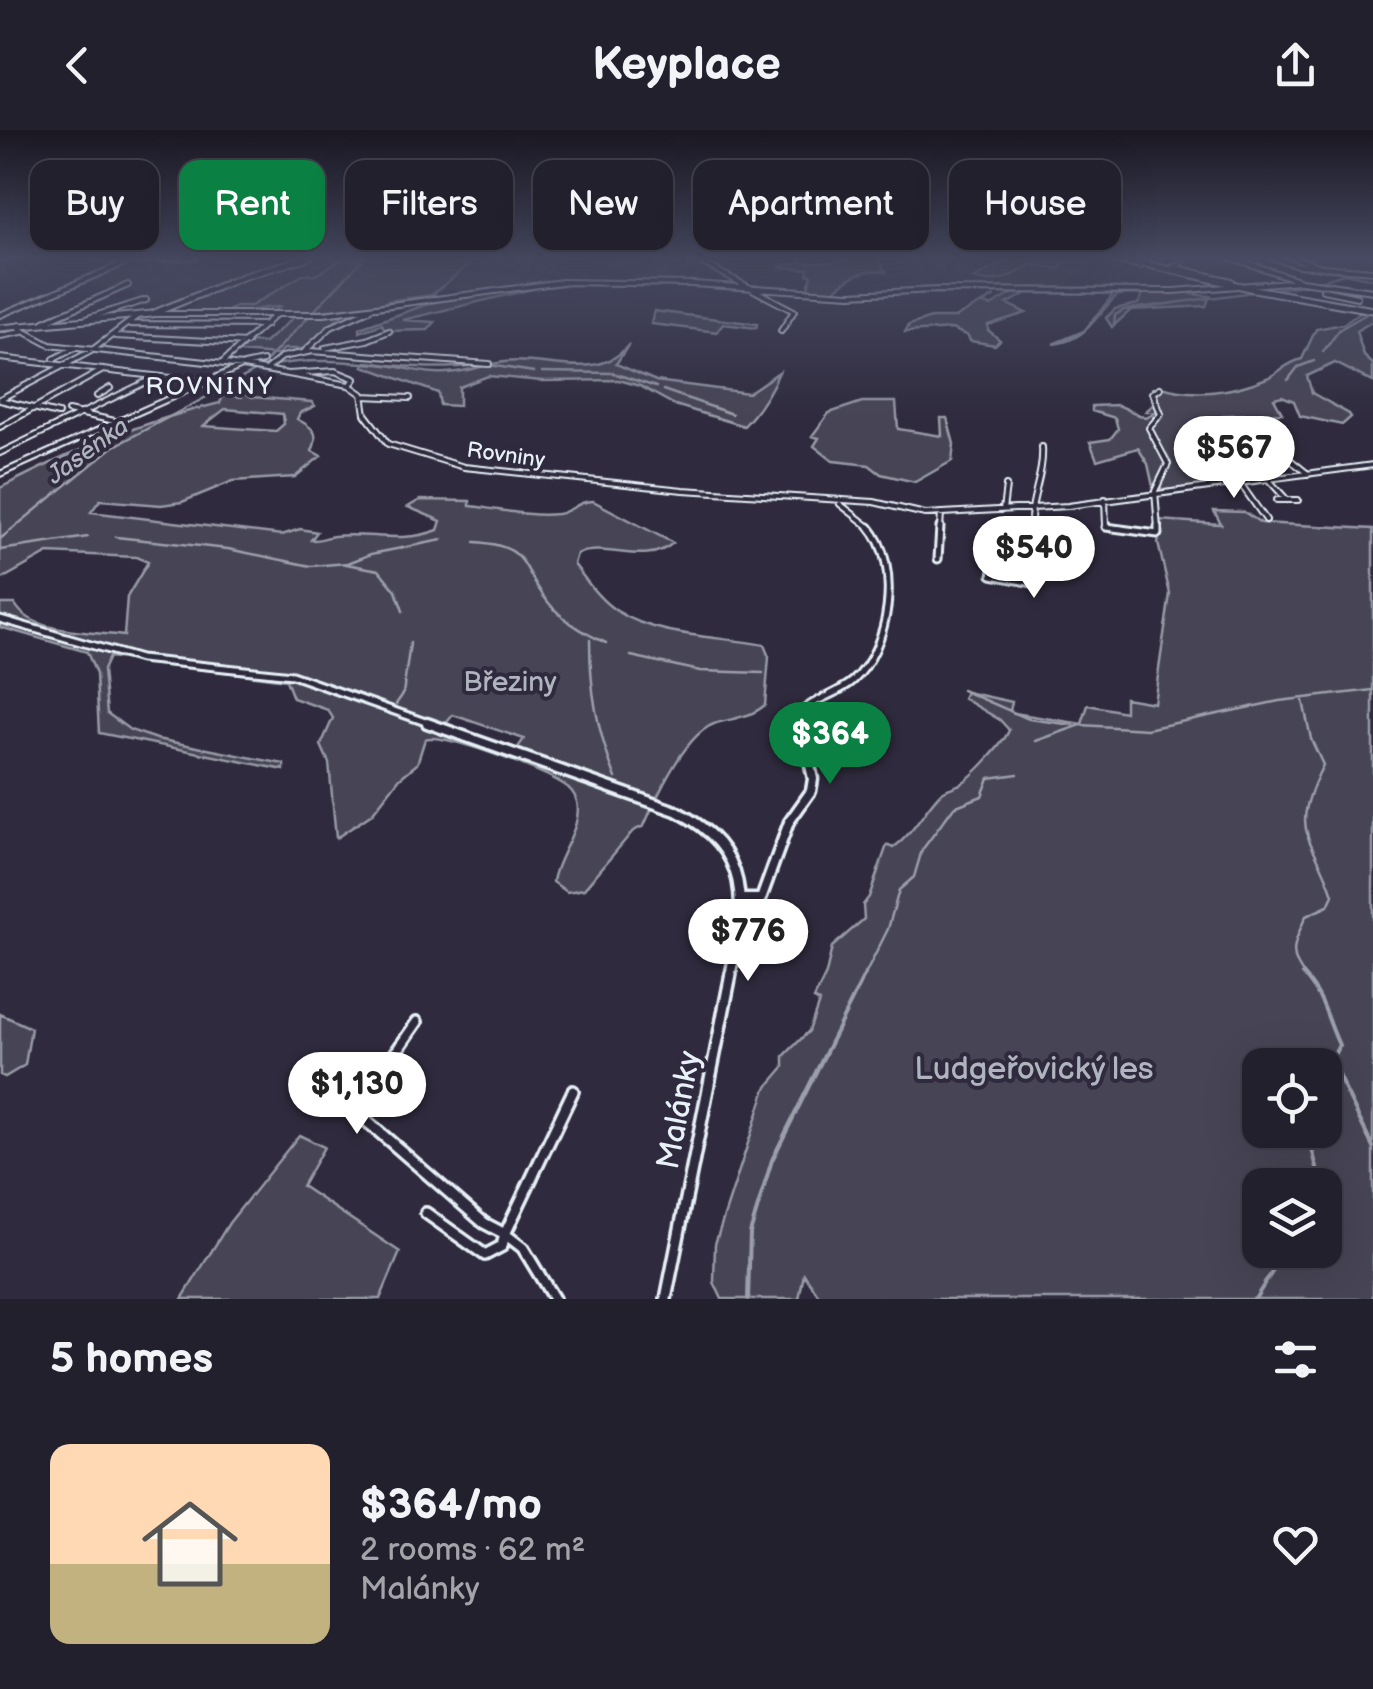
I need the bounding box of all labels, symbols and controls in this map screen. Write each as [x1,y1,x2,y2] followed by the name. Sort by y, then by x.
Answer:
[50,38,105,93] icon: back
[592,38,781,93] text: Keyplace
[1268,38,1323,93] icon: share
[30,160,159,250] chip: Buy
[179,160,325,250] chip: Rent
[345,160,513,250] chip: Filters
[533,160,673,250] chip: New
[693,160,929,250] chip: Apartment
[949,160,1121,250] chip: House
[145,371,275,402] district label: ROVNINY
[40,411,135,492] water label: Jasénka
[1175,416,1293,501] pin: $567
[1196,429,1272,468] text: $567
[465,437,547,474] street label: Rovniny
[975,516,1093,601] pin: $540
[995,529,1073,568] text: $540
[463,666,557,699] park label: Březiny
[771,702,889,787] pin: $364
[791,715,869,754] text: $364
[689,899,807,984] pin: $776
[710,912,786,951] text: $776
[649,1047,710,1173] street label: Malánky
[1242,1048,1342,1268] map controls
[1242,1048,1342,1148] button: locate
[914,1050,1154,1089] park label: Ludgeřovický les
[276,1052,438,1137] pin: $1,130
[310,1065,404,1104] text: $1,130
[1242,1168,1342,1268] button: layers
[1268,1332,1323,1387] icon: filters
[50,1334,213,1385] text: 5 homes
[360,1480,542,1531] text: $364/mo
[130,1484,250,1604] icon: home
[1268,1517,1323,1572] icon: heart
[360,1531,585,1570] text: 2 rooms · 62 m²
[360,1570,480,1609] text: Malánky

